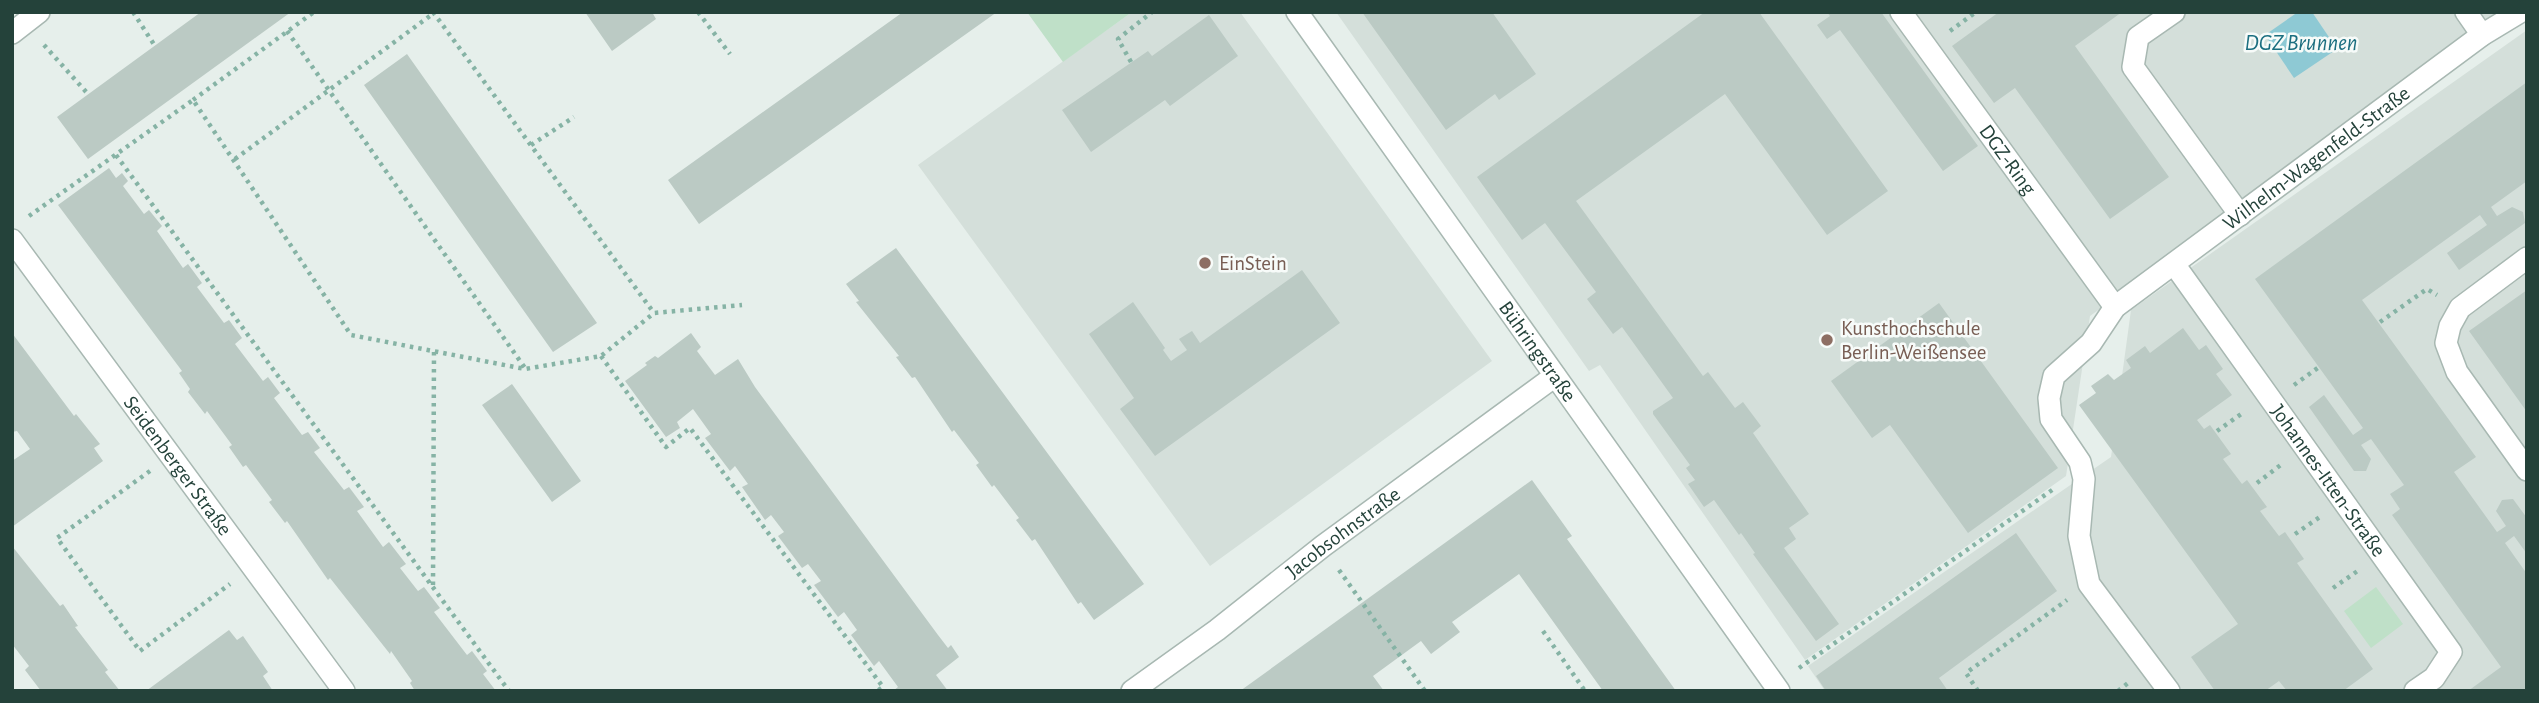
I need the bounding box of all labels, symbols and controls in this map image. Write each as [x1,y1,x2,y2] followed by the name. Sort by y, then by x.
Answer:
[2244,32,2358,55] water label: DGZ Brunnen
[2219,82,2414,234] street label: Wilhelm-Wagenfeld-Straße
[1975,121,2040,199] street label: DGZ-Ring
[1219,253,1287,274] place label: EinStein
[1197,255,1213,271] marker: EinStein
[1495,297,1580,406] street label: Bühringstraße
[1841,318,1987,363] place label: Kunsthochschule Berlin-Weißensee
[1819,332,1835,348] marker: Kunsthochschule Berlin-Weißensee
[120,392,236,539] street label: Seidenberger Straße
[2267,401,2389,561] street label: Johannes-Itten-Straße
[1282,483,1404,582] street label: Jacobsohnstraße

